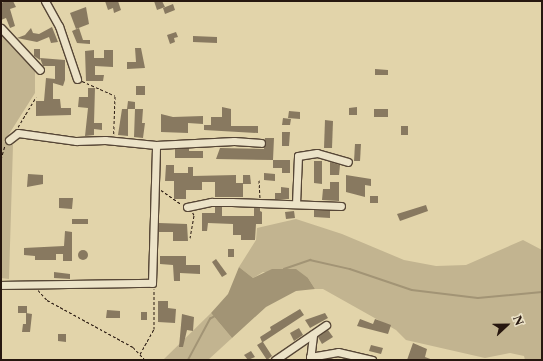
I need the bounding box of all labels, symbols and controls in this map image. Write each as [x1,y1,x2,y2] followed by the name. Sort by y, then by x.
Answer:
[487,305,527,345] north arrow
[510,313,526,328] text: N

